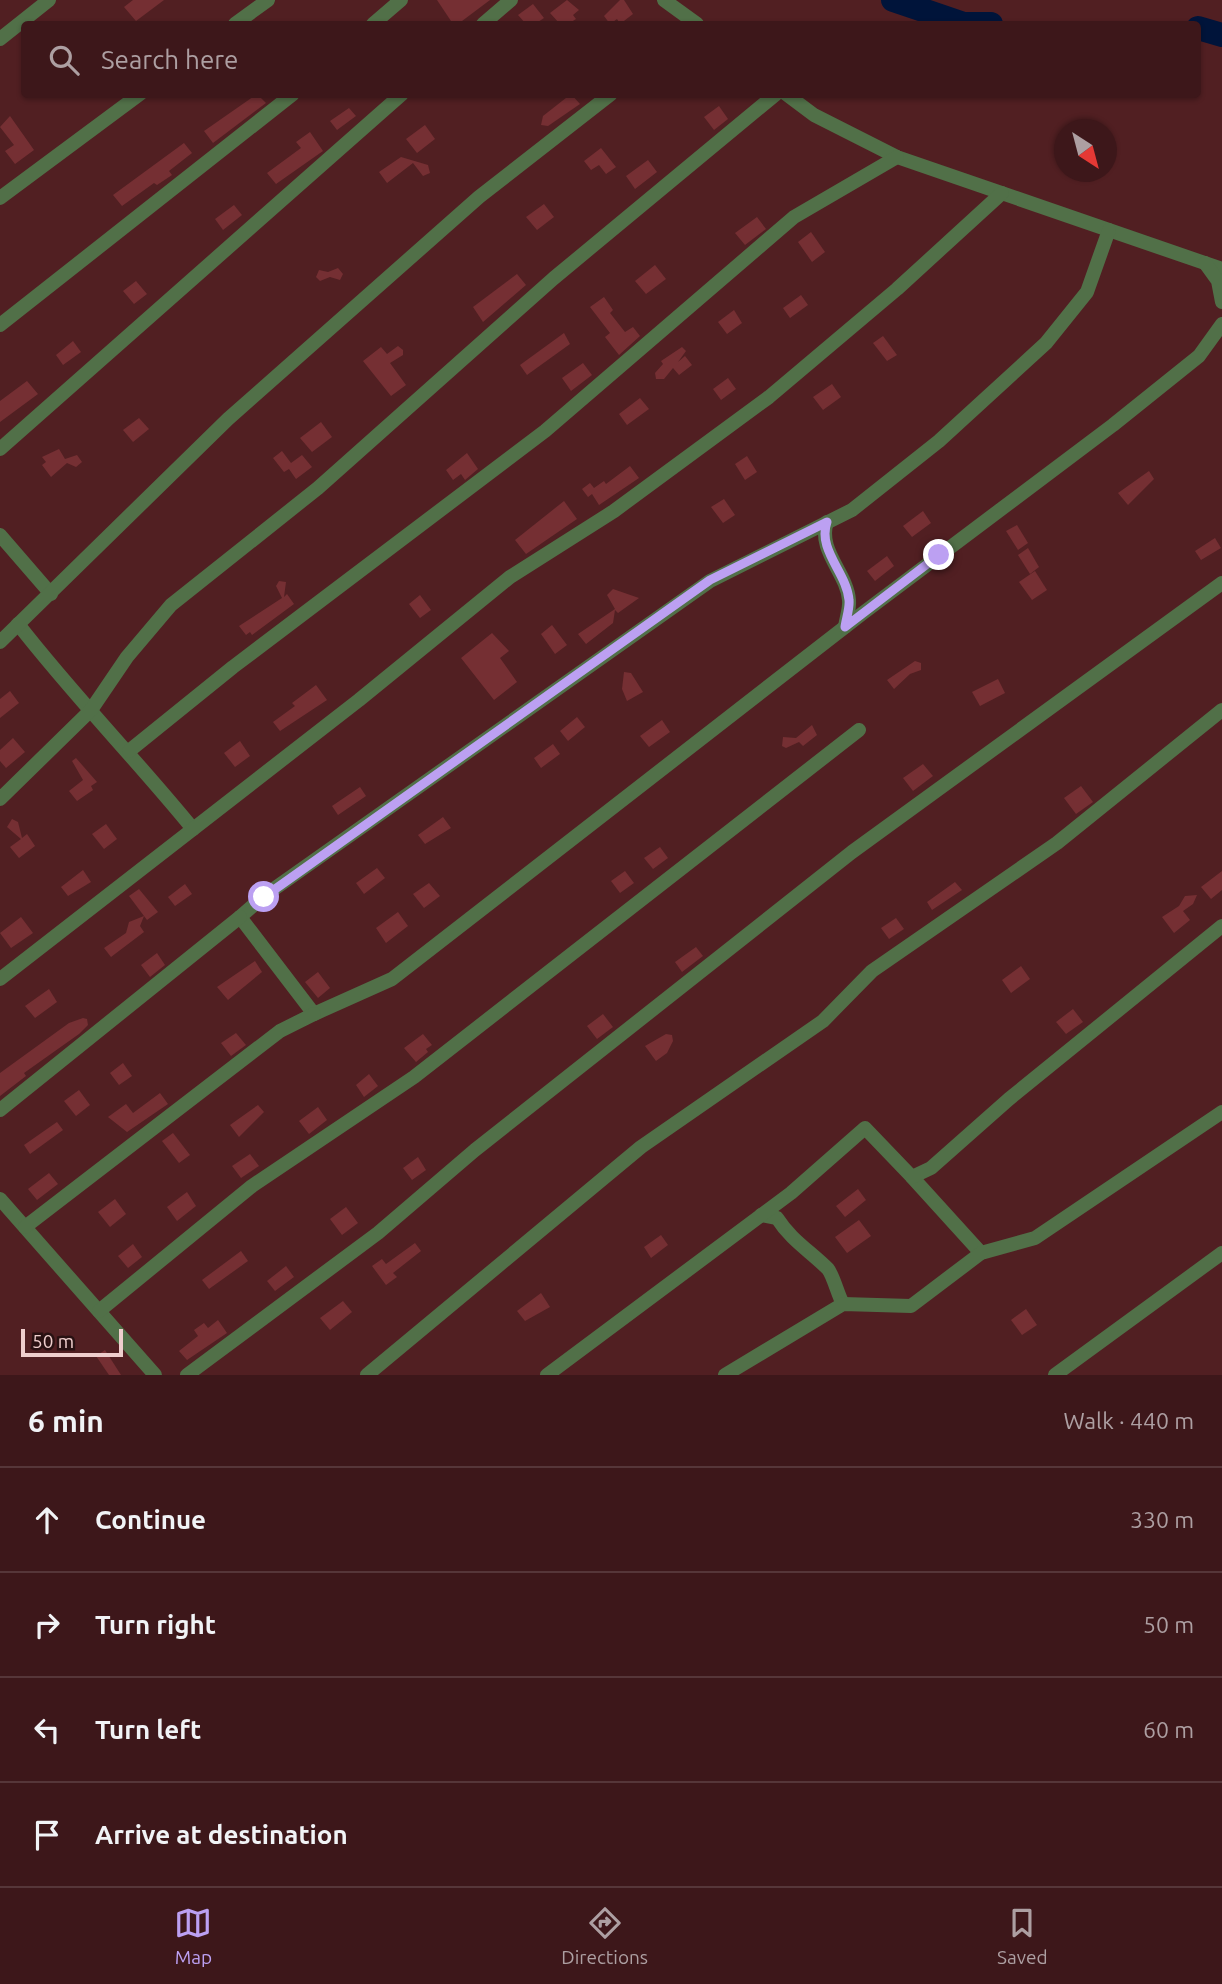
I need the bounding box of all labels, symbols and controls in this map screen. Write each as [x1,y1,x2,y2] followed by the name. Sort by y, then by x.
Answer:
[21,21,1201,98] search box
[45,41,83,79] icon: search
[101,45,238,74] text: Search here
[1054,119,1117,182] north arrow
[923,539,954,570] route end
[248,881,279,912] route start
[21,1326,122,1358] scale bar
[32,1330,74,1352] text: 50 m
[28,1404,104,1438] text: 6 min
[1063,1408,1194,1433] text: Walk · 440 m
[28,1501,66,1539] icon: ahead
[95,1505,206,1534] text: Continue
[1130,1507,1194,1532] text: 330 m
[28,1606,66,1644] icon: right
[95,1610,216,1639] text: Turn right
[1143,1612,1194,1637] text: 50 m
[28,1711,66,1749] icon: left
[95,1715,201,1744] text: Turn left
[1143,1717,1194,1742] text: 60 m
[28,1816,66,1854] icon: arrive
[95,1820,348,1849] text: Arrive at destination
[174,1904,212,1968] tab: Map
[561,1904,648,1968] tab: Directions
[997,1904,1048,1968] tab: Saved

